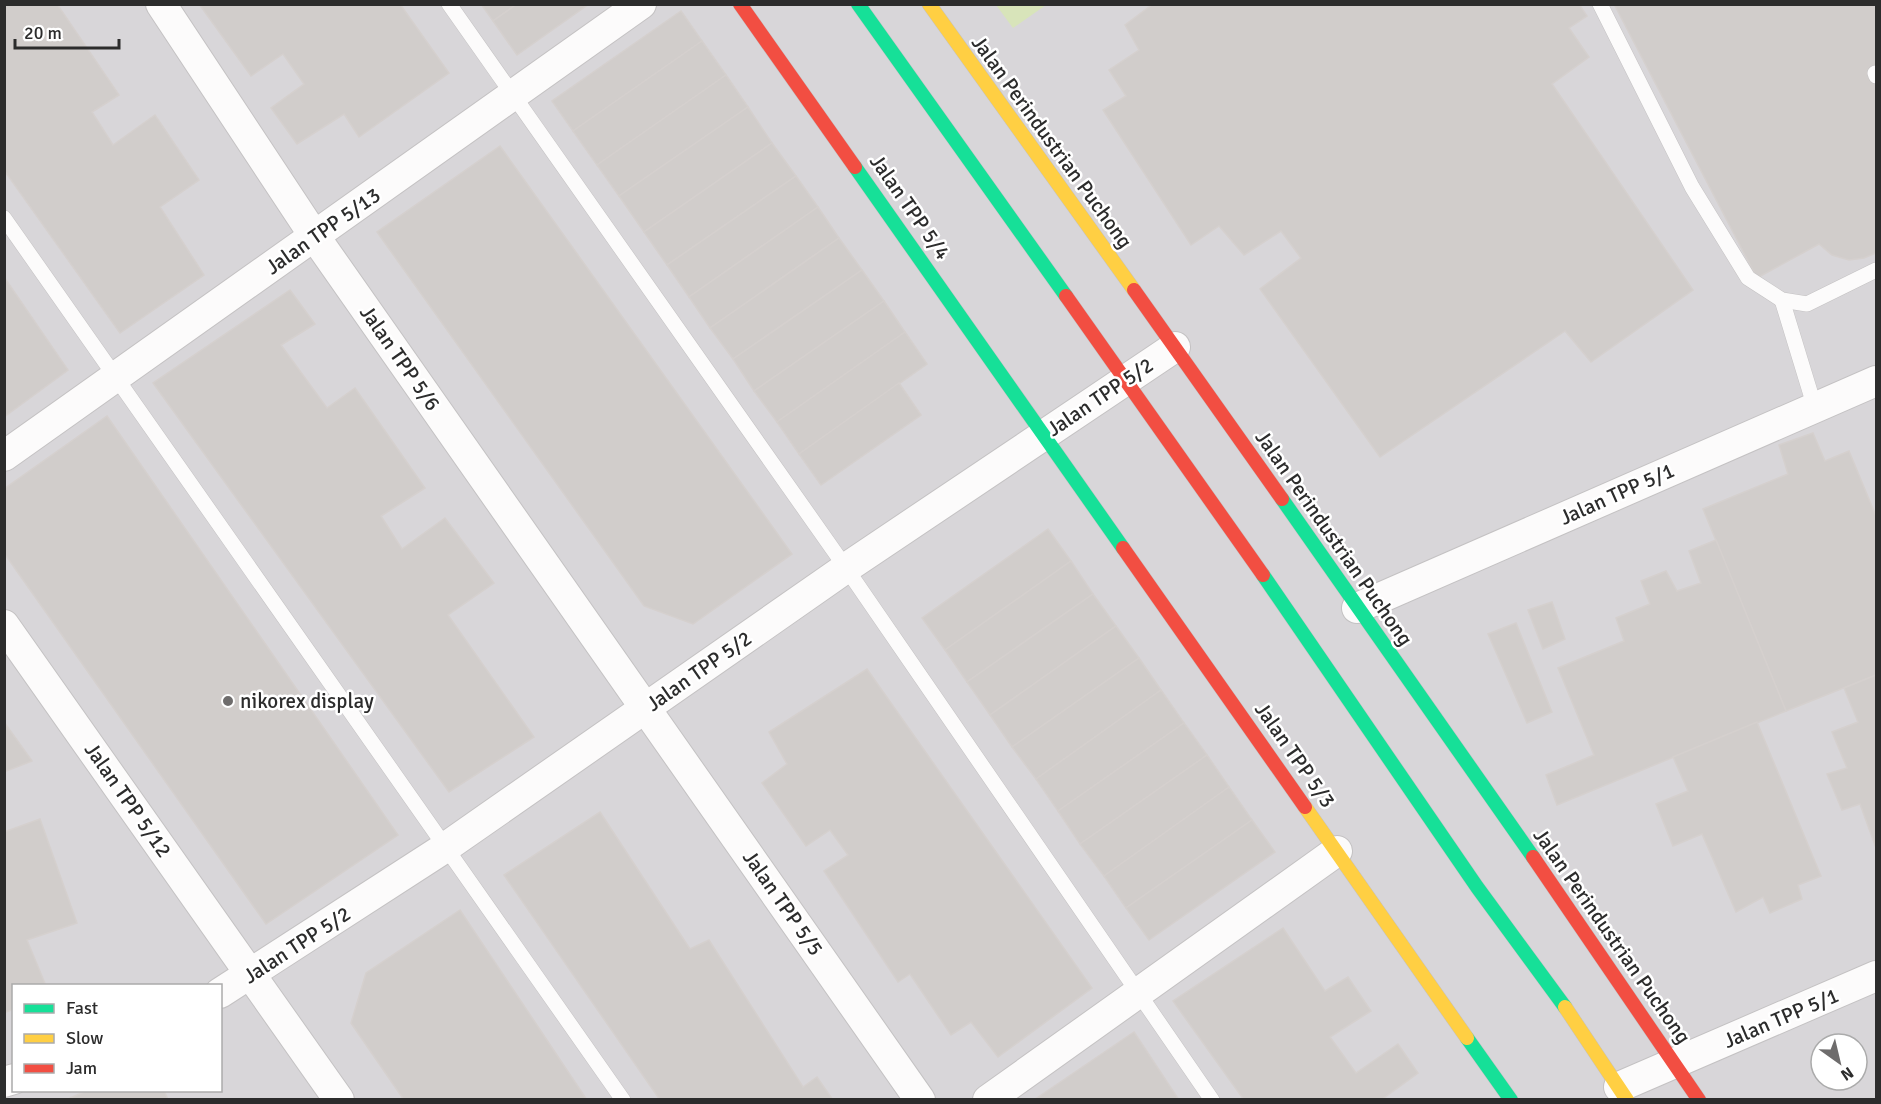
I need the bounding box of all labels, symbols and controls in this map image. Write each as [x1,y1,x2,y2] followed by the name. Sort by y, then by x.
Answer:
[15,12,118,50] scale bar
[24,22,62,44] text: 20 m
[966,30,1138,254] street label: Jalan Perindustrian Puchong
[864,149,956,265] street label: Jalan TPP 5/4
[261,182,385,280] street label: Jalan TPP 5/13
[354,300,446,416] street label: Jalan TPP 5/6
[1042,352,1158,442] street label: Jalan TPP 5/2
[1250,425,1418,651] street label: Jalan Perindustrian Puchong
[1556,457,1678,531] street label: Jalan TPP 5/1
[641,625,757,717] street label: Jalan TPP 5/2
[240,688,374,714] place label: nikorex display
[221,694,235,708] marker: nikorex display
[1249,697,1341,813] street label: Jalan TPP 5/3
[79,738,177,862] street label: Jalan TPP 5/12
[1528,823,1696,1049] street label: Jalan Perindustrian Puchong
[737,845,829,961] street label: Jalan TPP 5/5
[238,901,356,989] street label: Jalan TPP 5/2
[1719,982,1843,1054] street label: Jalan TPP 5/1
[12,984,222,1092] legend
[66,997,98,1019] text: Fast
[66,1027,103,1049] text: Slow
[1809,1032,1869,1092] north arrow
[66,1057,97,1079] text: Jam
[1837,1062,1857,1085] text: N

